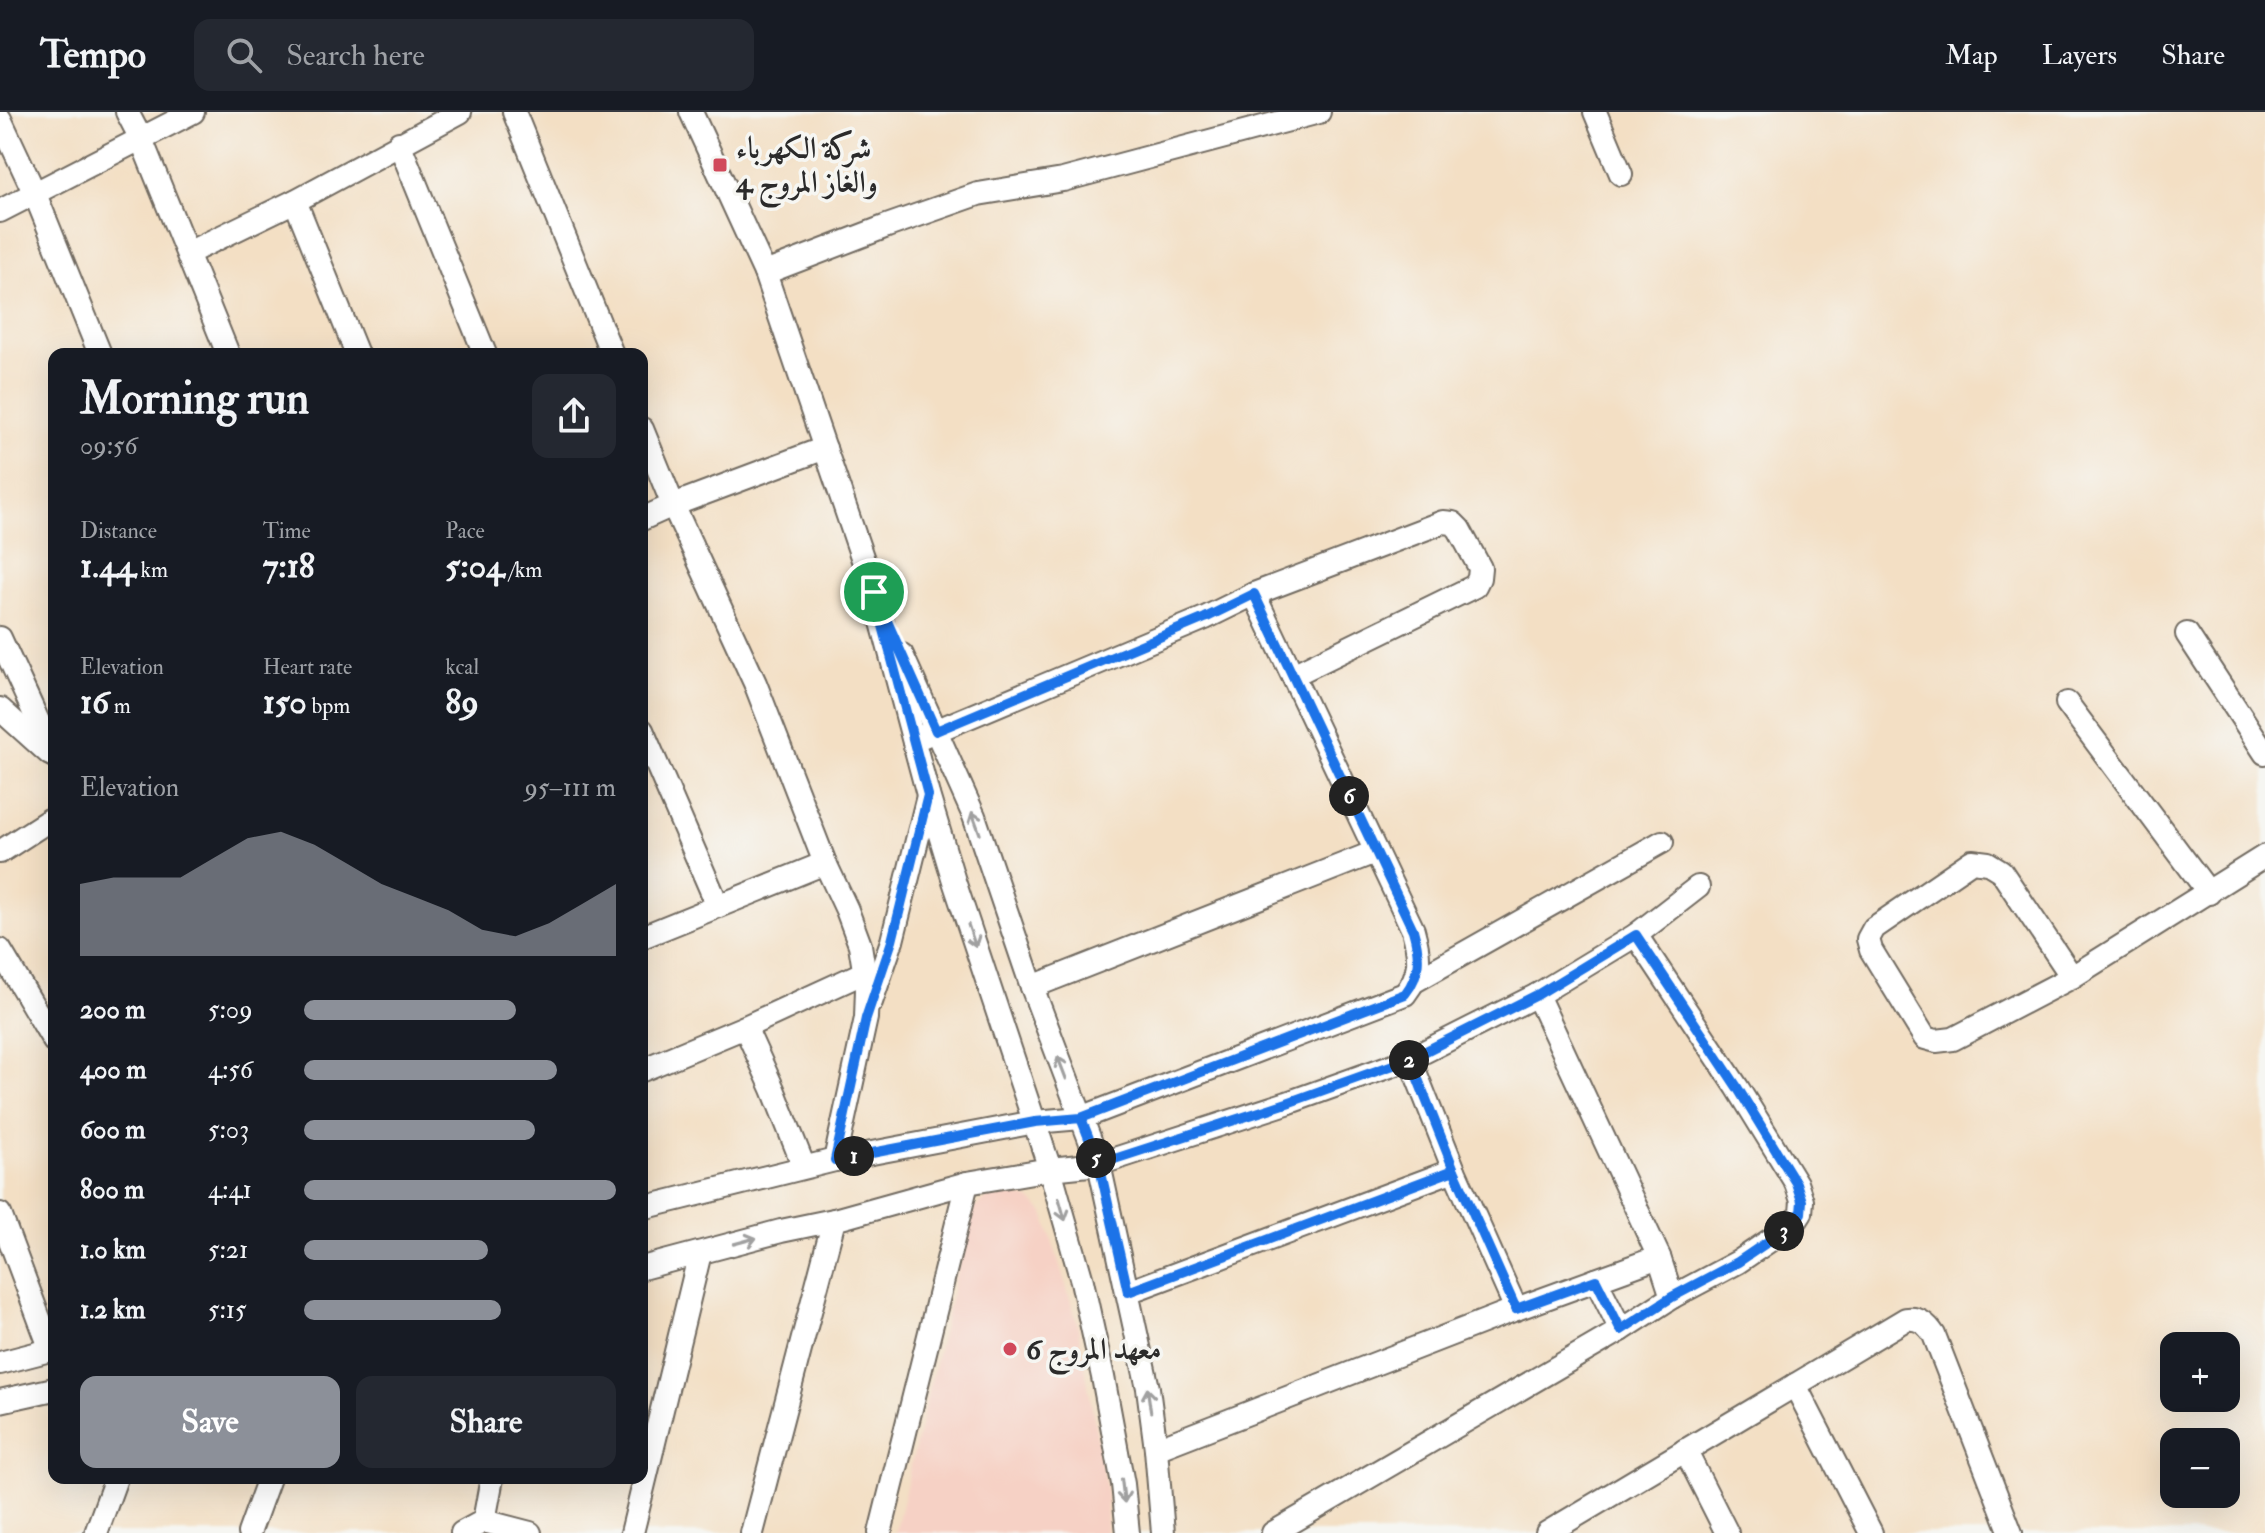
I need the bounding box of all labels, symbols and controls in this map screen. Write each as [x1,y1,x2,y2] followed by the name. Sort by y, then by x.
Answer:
[194,19,754,91] search box
[40,31,146,79] text: Tempo
[222,33,266,77] icon: search
[286,37,425,74] text: Search here
[1945,38,1998,73] text: Map
[2042,38,2117,73] text: Layers
[2161,38,2225,73] text: Share
[735,130,878,209] place label: شركة الكهرباء والغاز المروج 4
[711,156,729,174] marker: شركة الكهرباء والغاز المروج 4
[80,372,309,427] text: Morning run
[532,374,616,458] button: share
[80,430,138,462] text: 09:56
[80,517,157,545] text: Distance
[263,517,311,545] text: Time
[445,517,485,545] text: Pace
[80,545,136,588] text: 1.44
[263,545,315,588] text: 7:18
[445,545,504,588] text: 5:04
[136,556,168,584] text: km
[504,556,542,584] text: /km
[840,558,908,626] pin
[852,570,896,614] icon: arrive
[80,653,164,681] text: Elevation
[263,653,352,681] text: Heart rate
[445,653,479,681] text: kcal
[80,681,109,724] text: 16
[263,681,307,724] text: 150
[445,681,479,724] text: 89
[109,692,131,720] text: m
[307,692,350,720] text: bpm
[80,772,179,804] text: Elevation
[525,772,616,804] text: 95–111 m
[1329,776,1369,816] pin: 6
[1343,782,1355,810] text: 6
[968,811,982,835] one-way arrow
[966,923,981,948] one-way arrow
[80,994,145,1026] text: 200 m
[208,994,253,1026] text: 5:09
[1389,1040,1429,1080] pin: 2
[1403,1046,1415,1074] text: 2
[80,1054,146,1086] text: 400 m
[208,1054,253,1086] text: 4:56
[1054,1056,1068,1081] one-way arrow
[80,1114,145,1146] text: 600 m
[208,1114,249,1146] text: 5:03
[834,1136,874,1176] pin: 1
[1076,1138,1116,1178] pin: 5
[850,1142,858,1170] text: 1
[1091,1144,1101,1172] text: 5
[80,1174,145,1206] text: 800 m
[208,1174,252,1206] text: 4:41
[1055,1196,1070,1222] one-way arrow
[1764,1211,1804,1251] pin: 3
[1780,1217,1788,1245] text: 3
[731,1233,757,1248] one-way arrow
[80,1234,146,1266] text: 1.0 km
[208,1234,248,1266] text: 5:21
[80,1294,146,1326] text: 1.2 km
[208,1294,247,1326] text: 5:15
[1026,1331,1162,1376] place label: معهد المروج 6
[2160,1332,2240,1508] map controls
[2160,1332,2240,1412] button: +
[1001,1340,1019,1358] marker: معهد المروج 6
[80,1376,340,1468] button: Save
[356,1376,616,1468] button: Share
[1141,1388,1156,1413] one-way arrow
[2160,1428,2240,1508] button: −
[1116,1477,1131,1503] one-way arrow

